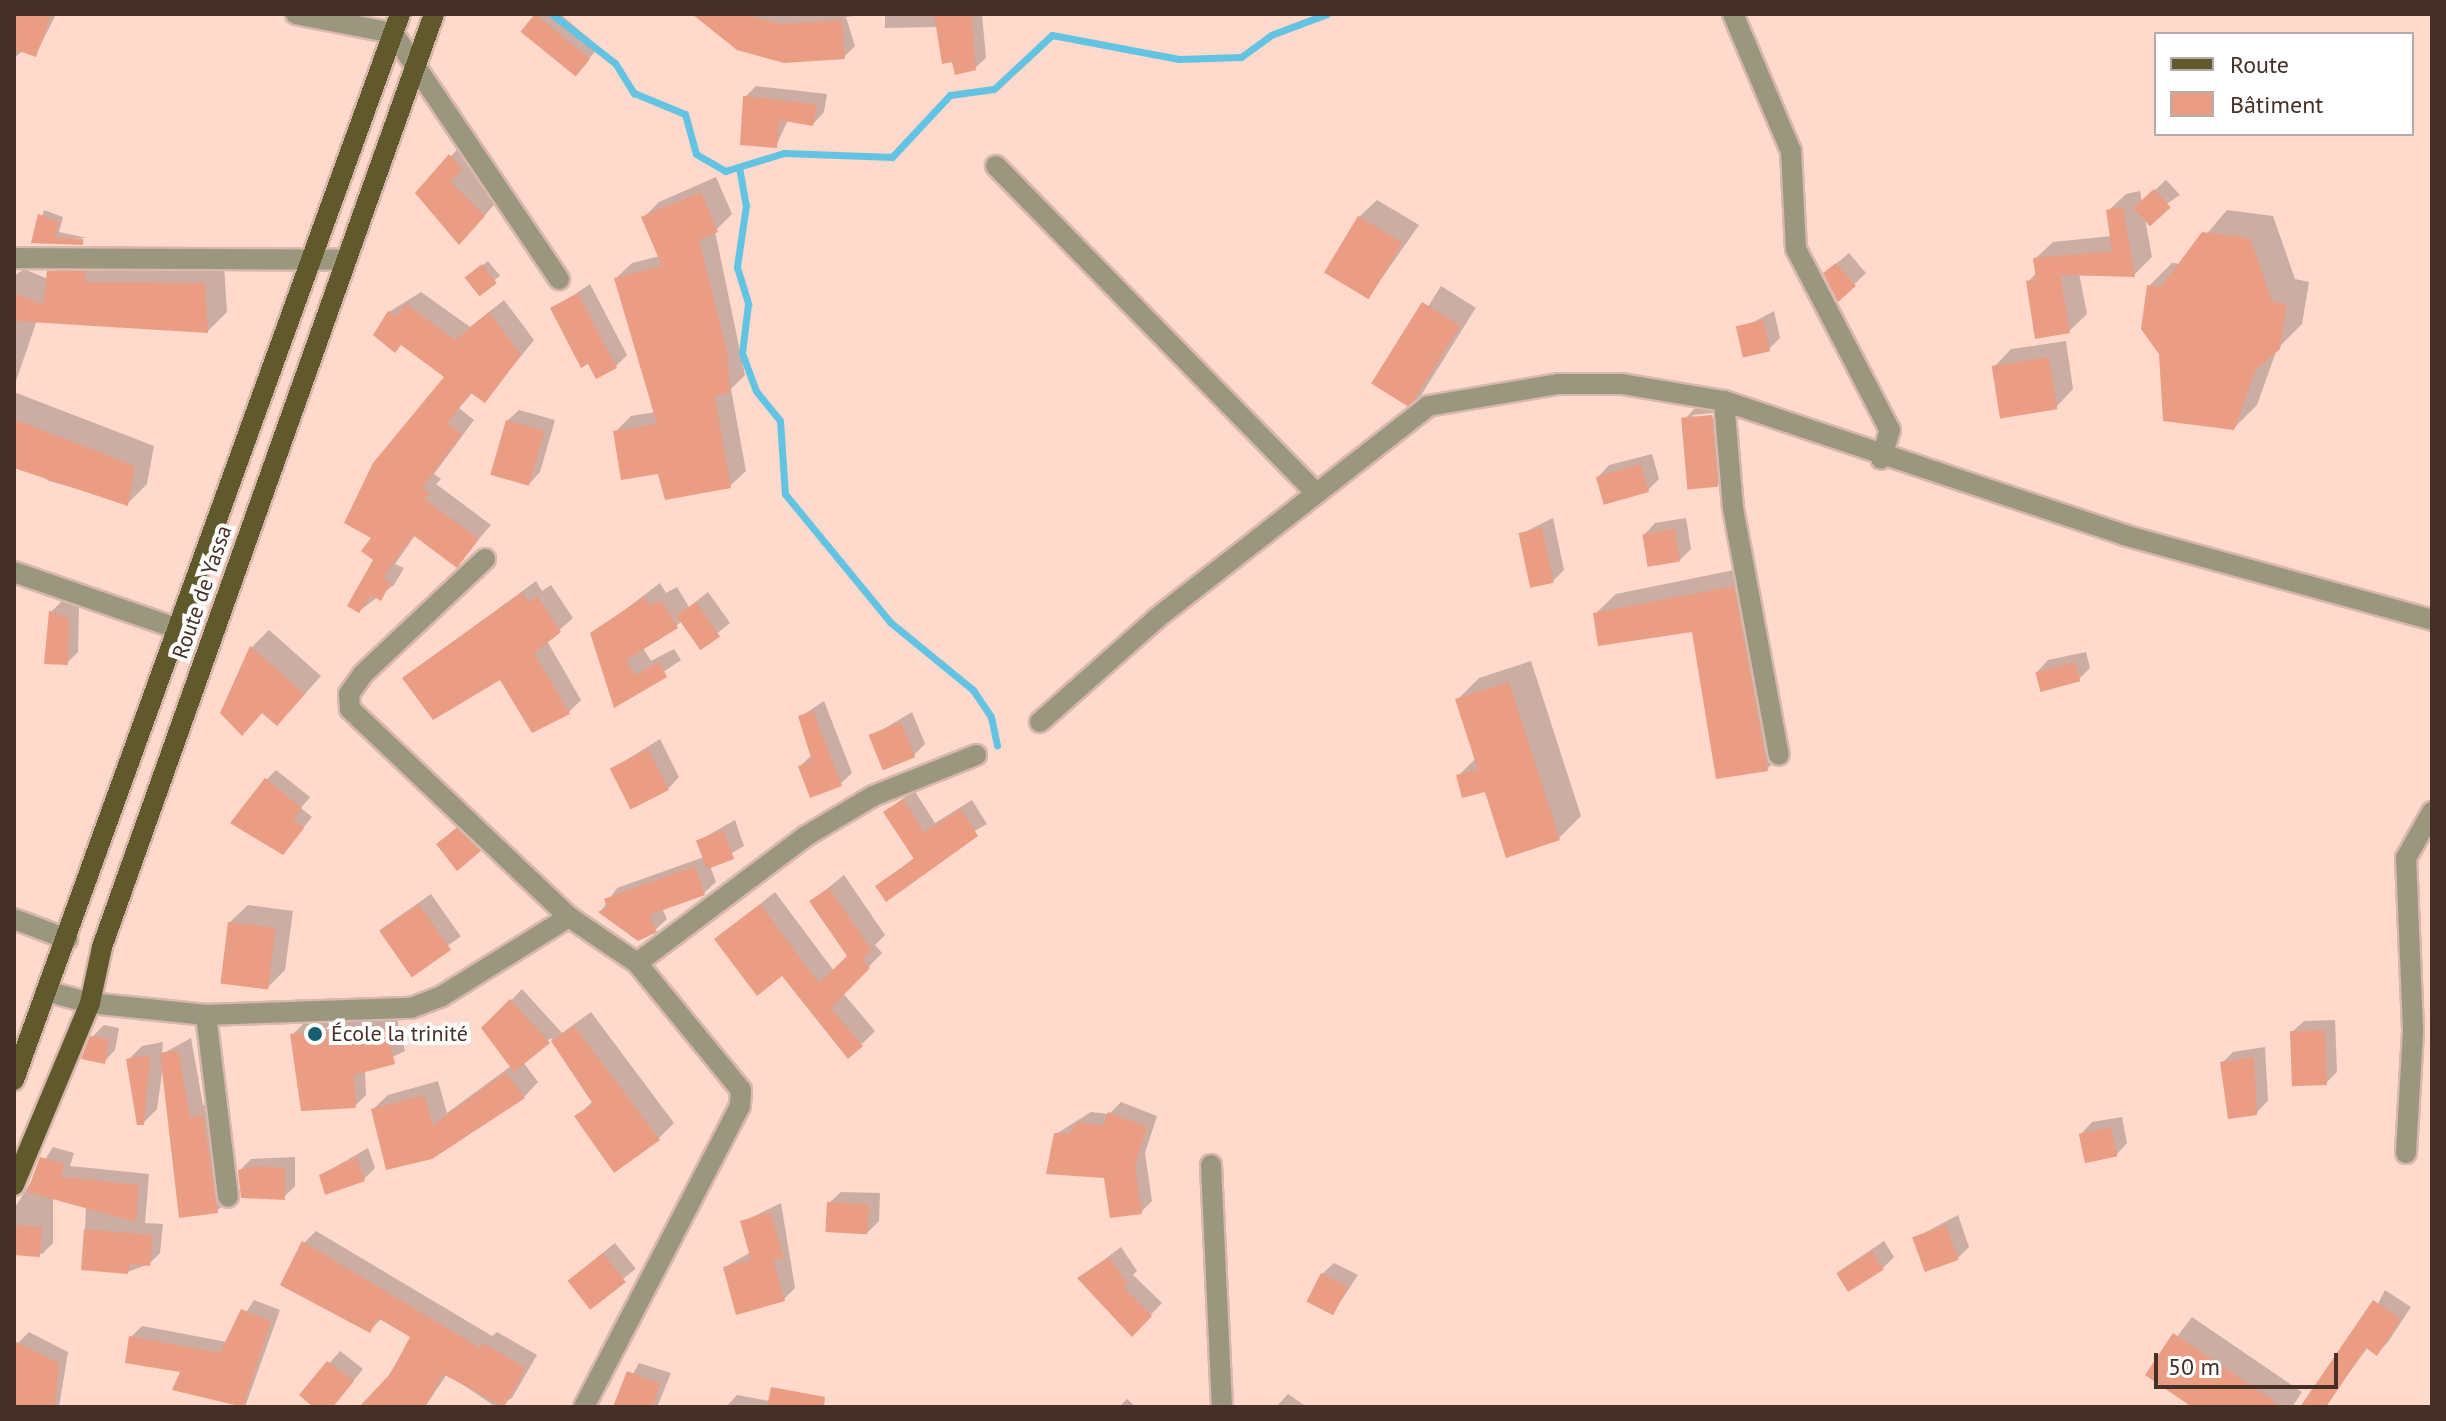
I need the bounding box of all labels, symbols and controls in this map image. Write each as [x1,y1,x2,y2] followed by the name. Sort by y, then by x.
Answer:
[2154,32,2414,136] legend
[2230,49,2289,80] text: Route
[2230,89,2323,120] text: Bâtiment
[167,522,237,662] street label: Route de Yassa
[331,1021,468,1047] place label: École la trinité
[306,1025,324,1043] marker: École la trinité
[2158,1337,2342,1387] scale bar
[2168,1351,2220,1382] text: 50 m

